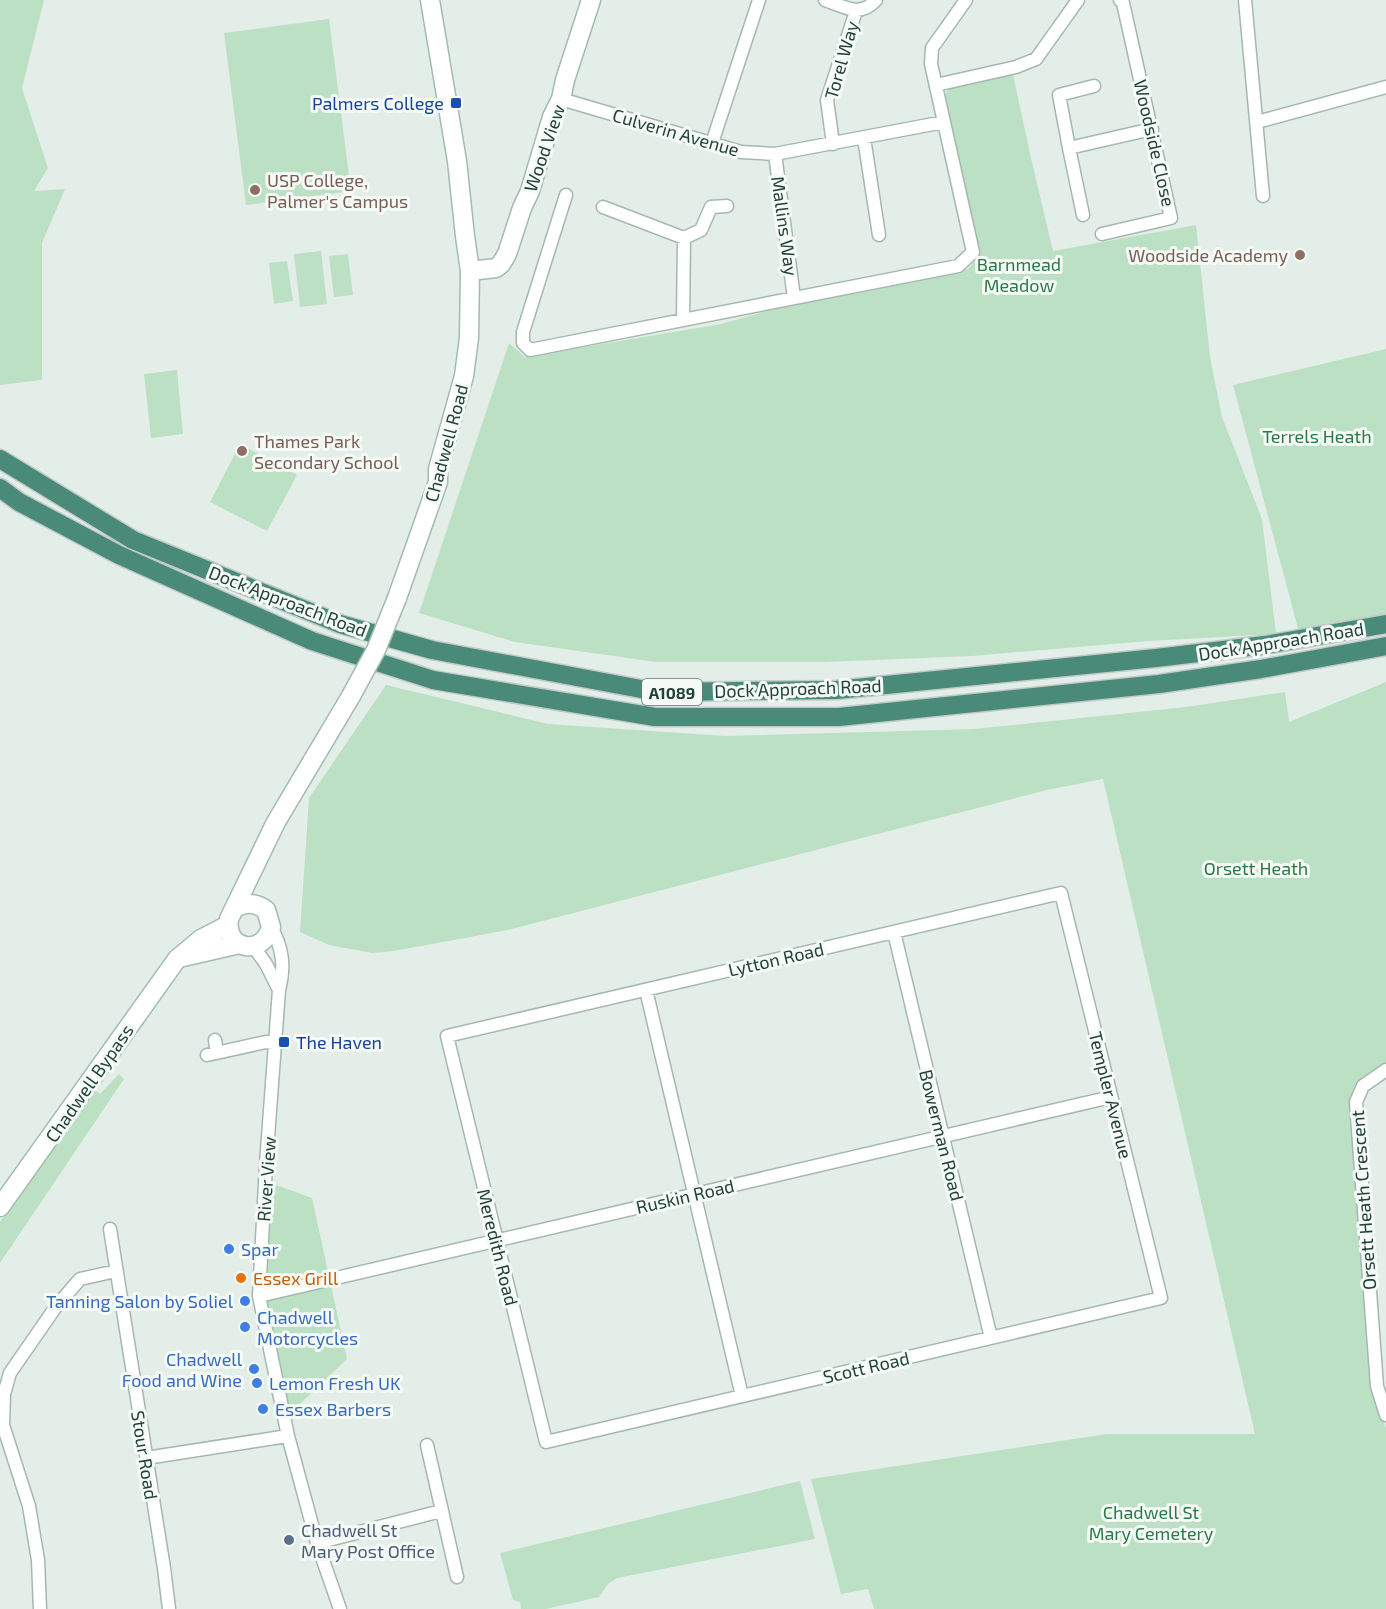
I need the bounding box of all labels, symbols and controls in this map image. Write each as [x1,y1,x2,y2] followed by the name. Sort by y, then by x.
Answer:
[819,18,863,102] street label: Torel Way
[1130,77,1180,209] street label: Woodside Close
[312,92,444,114] place label: Palmers College
[449,96,463,110] marker: Palmers College
[519,101,569,195] street label: Wood View
[610,103,742,161] street label: Culverin Avenue
[267,169,408,212] place label: USP College, Palmer's Campus
[767,175,803,278] street label: Mallins Way
[248,183,262,197] marker: USP College, Palmer's Campus
[1128,244,1288,266] place label: Woodside Academy
[1293,248,1307,262] marker: Woodside Academy
[977,253,1061,296] park label: Barnmead Meadow
[420,382,472,504] street label: Chadwell Road
[1262,425,1372,447] park label: Terrels Heath
[254,430,399,473] place label: Thames Park Secondary School
[235,444,249,458] marker: Thames Park Secondary School
[206,561,370,641] street label: Dock Approach Road
[1197,617,1365,665] street label: Dock Approach Road
[714,674,882,702] street label: Dock Approach Road
[642,679,702,705] road number: A1089
[1204,857,1308,879] park label: Orsett Heath
[726,937,826,981] street label: Lytton Road
[40,1020,138,1146] street label: Chadwell Bypass
[1085,1029,1137,1161] street label: Templer Avenue
[296,1031,382,1053] place label: The Haven
[277,1035,291,1049] marker: The Haven
[915,1067,969,1203] street label: Bowerman Road
[1346,1109,1380,1291] street label: Orsett Heath Crescent
[252,1136,280,1222] street label: River View
[634,1174,736,1218] street label: Ruskin Road
[473,1186,523,1308] street label: Meredith Road
[241,1238,279,1260] place label: Spar
[222,1242,236,1256] marker: Spar
[253,1267,339,1289] place label: Essex Grill
[234,1271,248,1285] marker: Essex Grill
[46,1290,234,1312] place label: Tanning Salon by Soliel
[238,1294,252,1308] marker: Tanning Salon by Soliel
[257,1306,358,1349] place label: Chadwell Motorcycles
[238,1320,252,1334] marker: Chadwell Motorcycles
[821,1346,911,1388] street label: Scott Road
[122,1348,243,1391] place label: Chadwell Food and Wine
[247,1362,261,1376] marker: Chadwell Food and Wine
[269,1372,401,1394] place label: Lemon Fresh UK
[250,1376,264,1390] marker: Lemon Fresh UK
[275,1398,391,1420] place label: Essex Barbers
[256,1402,270,1416] marker: Essex Barbers
[127,1409,163,1501] street label: Stour Road
[1089,1501,1214,1544] park label: Chadwell St Mary Cemetery
[301,1519,435,1562] place label: Chadwell St Mary Post Office
[282,1533,296,1547] marker: Chadwell St Mary Post Office

